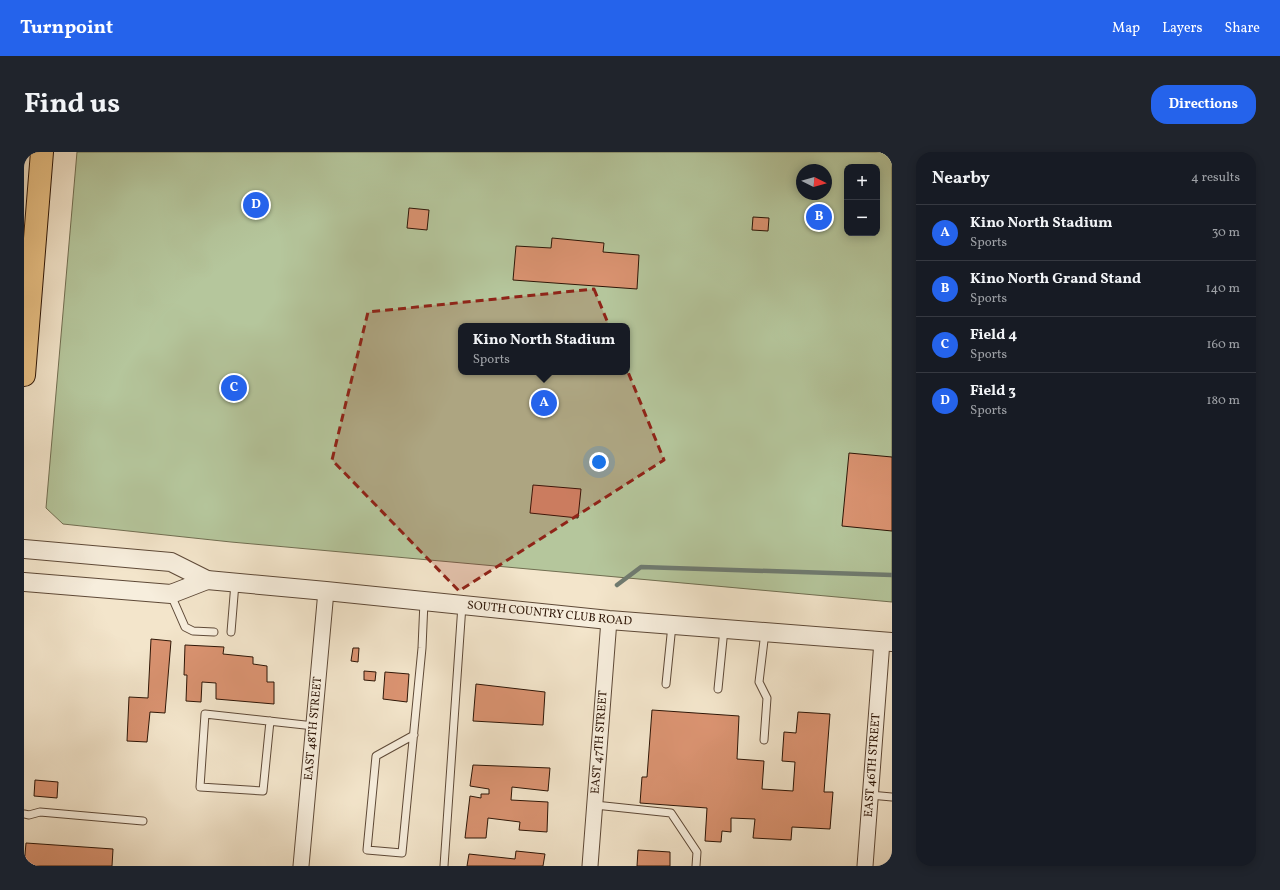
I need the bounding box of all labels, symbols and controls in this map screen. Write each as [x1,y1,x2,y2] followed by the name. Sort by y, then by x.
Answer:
[20,15,113,41] text: Turnpoint
[1112,19,1140,38] text: Map
[1162,19,1202,38] text: Layers
[1224,19,1260,38] text: Share
[24,85,120,124] text: Find us
[1151,85,1256,124] button: Directions
[796,164,832,200] north arrow
[844,164,880,236] map controls
[844,164,880,200] button: +
[932,167,990,190] text: Nearby
[1191,169,1240,187] text: 4 results
[243,190,269,220] pin: D
[844,200,880,236] button: −
[806,202,832,232] pin: B
[970,213,1113,234] text: Kino North Stadium
[940,224,950,242] text: A
[1212,224,1240,242] text: 30 m
[970,234,1007,252] text: Sports
[970,269,1141,290] text: Kino North Grand Stand
[941,280,949,298] text: B
[1206,280,1240,298] text: 140 m
[970,290,1007,308] text: Sports
[458,323,630,375] popup
[970,325,1017,346] text: Field 4
[473,330,615,351] text: Kino North Stadium
[941,336,949,354] text: C
[1206,336,1240,354] text: 160 m
[970,346,1007,364] text: Sports
[473,351,510,369] text: Sports
[221,373,247,403] pin: C
[970,381,1016,402] text: Field 3
[531,388,557,418] pin: A
[940,392,950,410] text: D
[1206,392,1240,410] text: 180 m
[970,402,1007,420] text: Sports
[589,452,609,472] your location
[466,598,633,630] street label: SOUTH COUNTRY CLUB ROAD
[301,676,326,781] street label: EAST 48TH STREET
[588,690,612,795] street label: EAST 47TH STREET
[861,713,885,818] street label: EAST 46TH STREET

